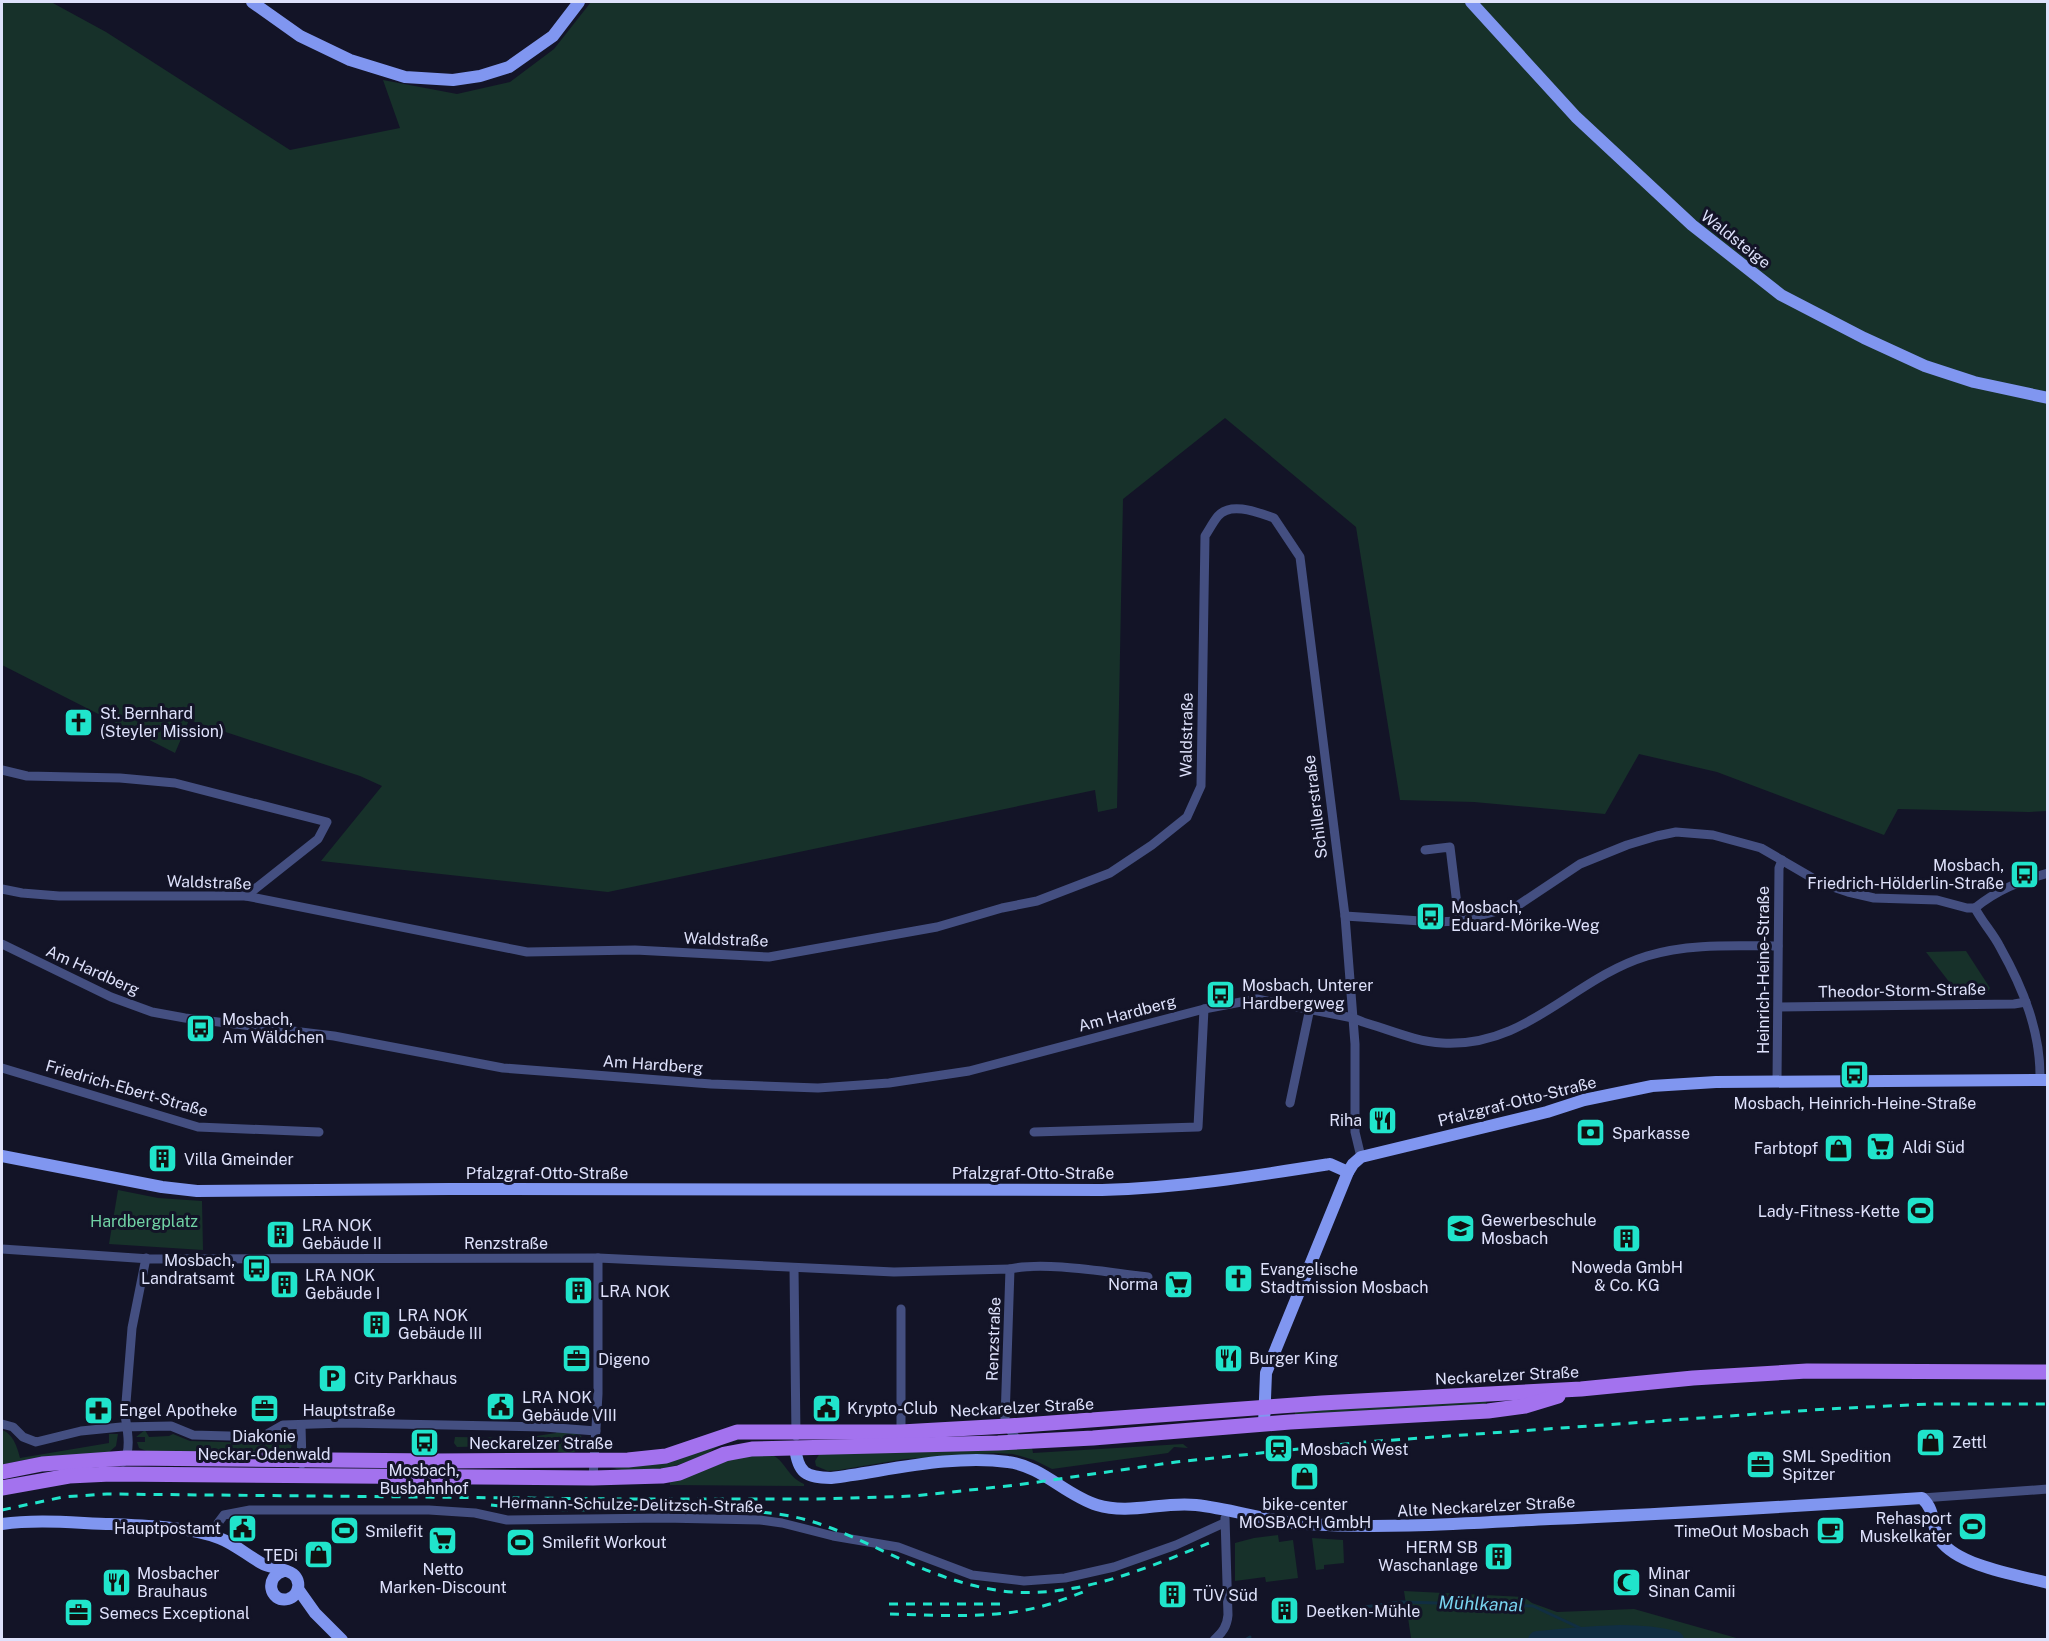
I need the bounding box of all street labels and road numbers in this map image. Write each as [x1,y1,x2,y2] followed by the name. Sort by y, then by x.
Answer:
[1697,206,1774,272] street label: Waldsteige
[1176,692,1197,778] street label: Waldstraße
[1300,754,1331,860] street label: Schillerstraße
[166,872,252,893] street label: Waldstraße
[1754,886,1773,1054] street label: Heinrich-Heine-Straße
[683,929,769,950] street label: Waldstraße
[43,941,143,1000] street label: Am Hardberg
[1818,980,1986,1001] street label: Theodor-Storm-Straße
[1076,991,1178,1036] street label: Am Hardberg
[602,1052,704,1077] street label: Am Hardberg
[43,1056,210,1121] street label: Friedrich-Ebert-Straße
[1436,1073,1598,1130] street label: Pfalzgraf-Otto-Straße
[466,1164,628,1183] street label: Pfalzgraf-Otto-Straße
[952,1164,1114,1183] street label: Pfalzgraf-Otto-Straße
[464,1234,548,1253] street label: Renzstraße
[983,1297,1004,1381] street label: Renzstraße
[1435,1362,1580,1389] street label: Neckarelzer Straße
[950,1394,1095,1421] street label: Neckarelzer Straße
[302,1401,396,1420] street label: Hauptstraße
[469,1434,613,1453] street label: Neckarelzer Straße
[1396,1492,1576,1521] street label: Alte Neckarelzer Straße
[499,1493,763,1516] street label: Hermann-Schulze-Delitzsch-Straße

